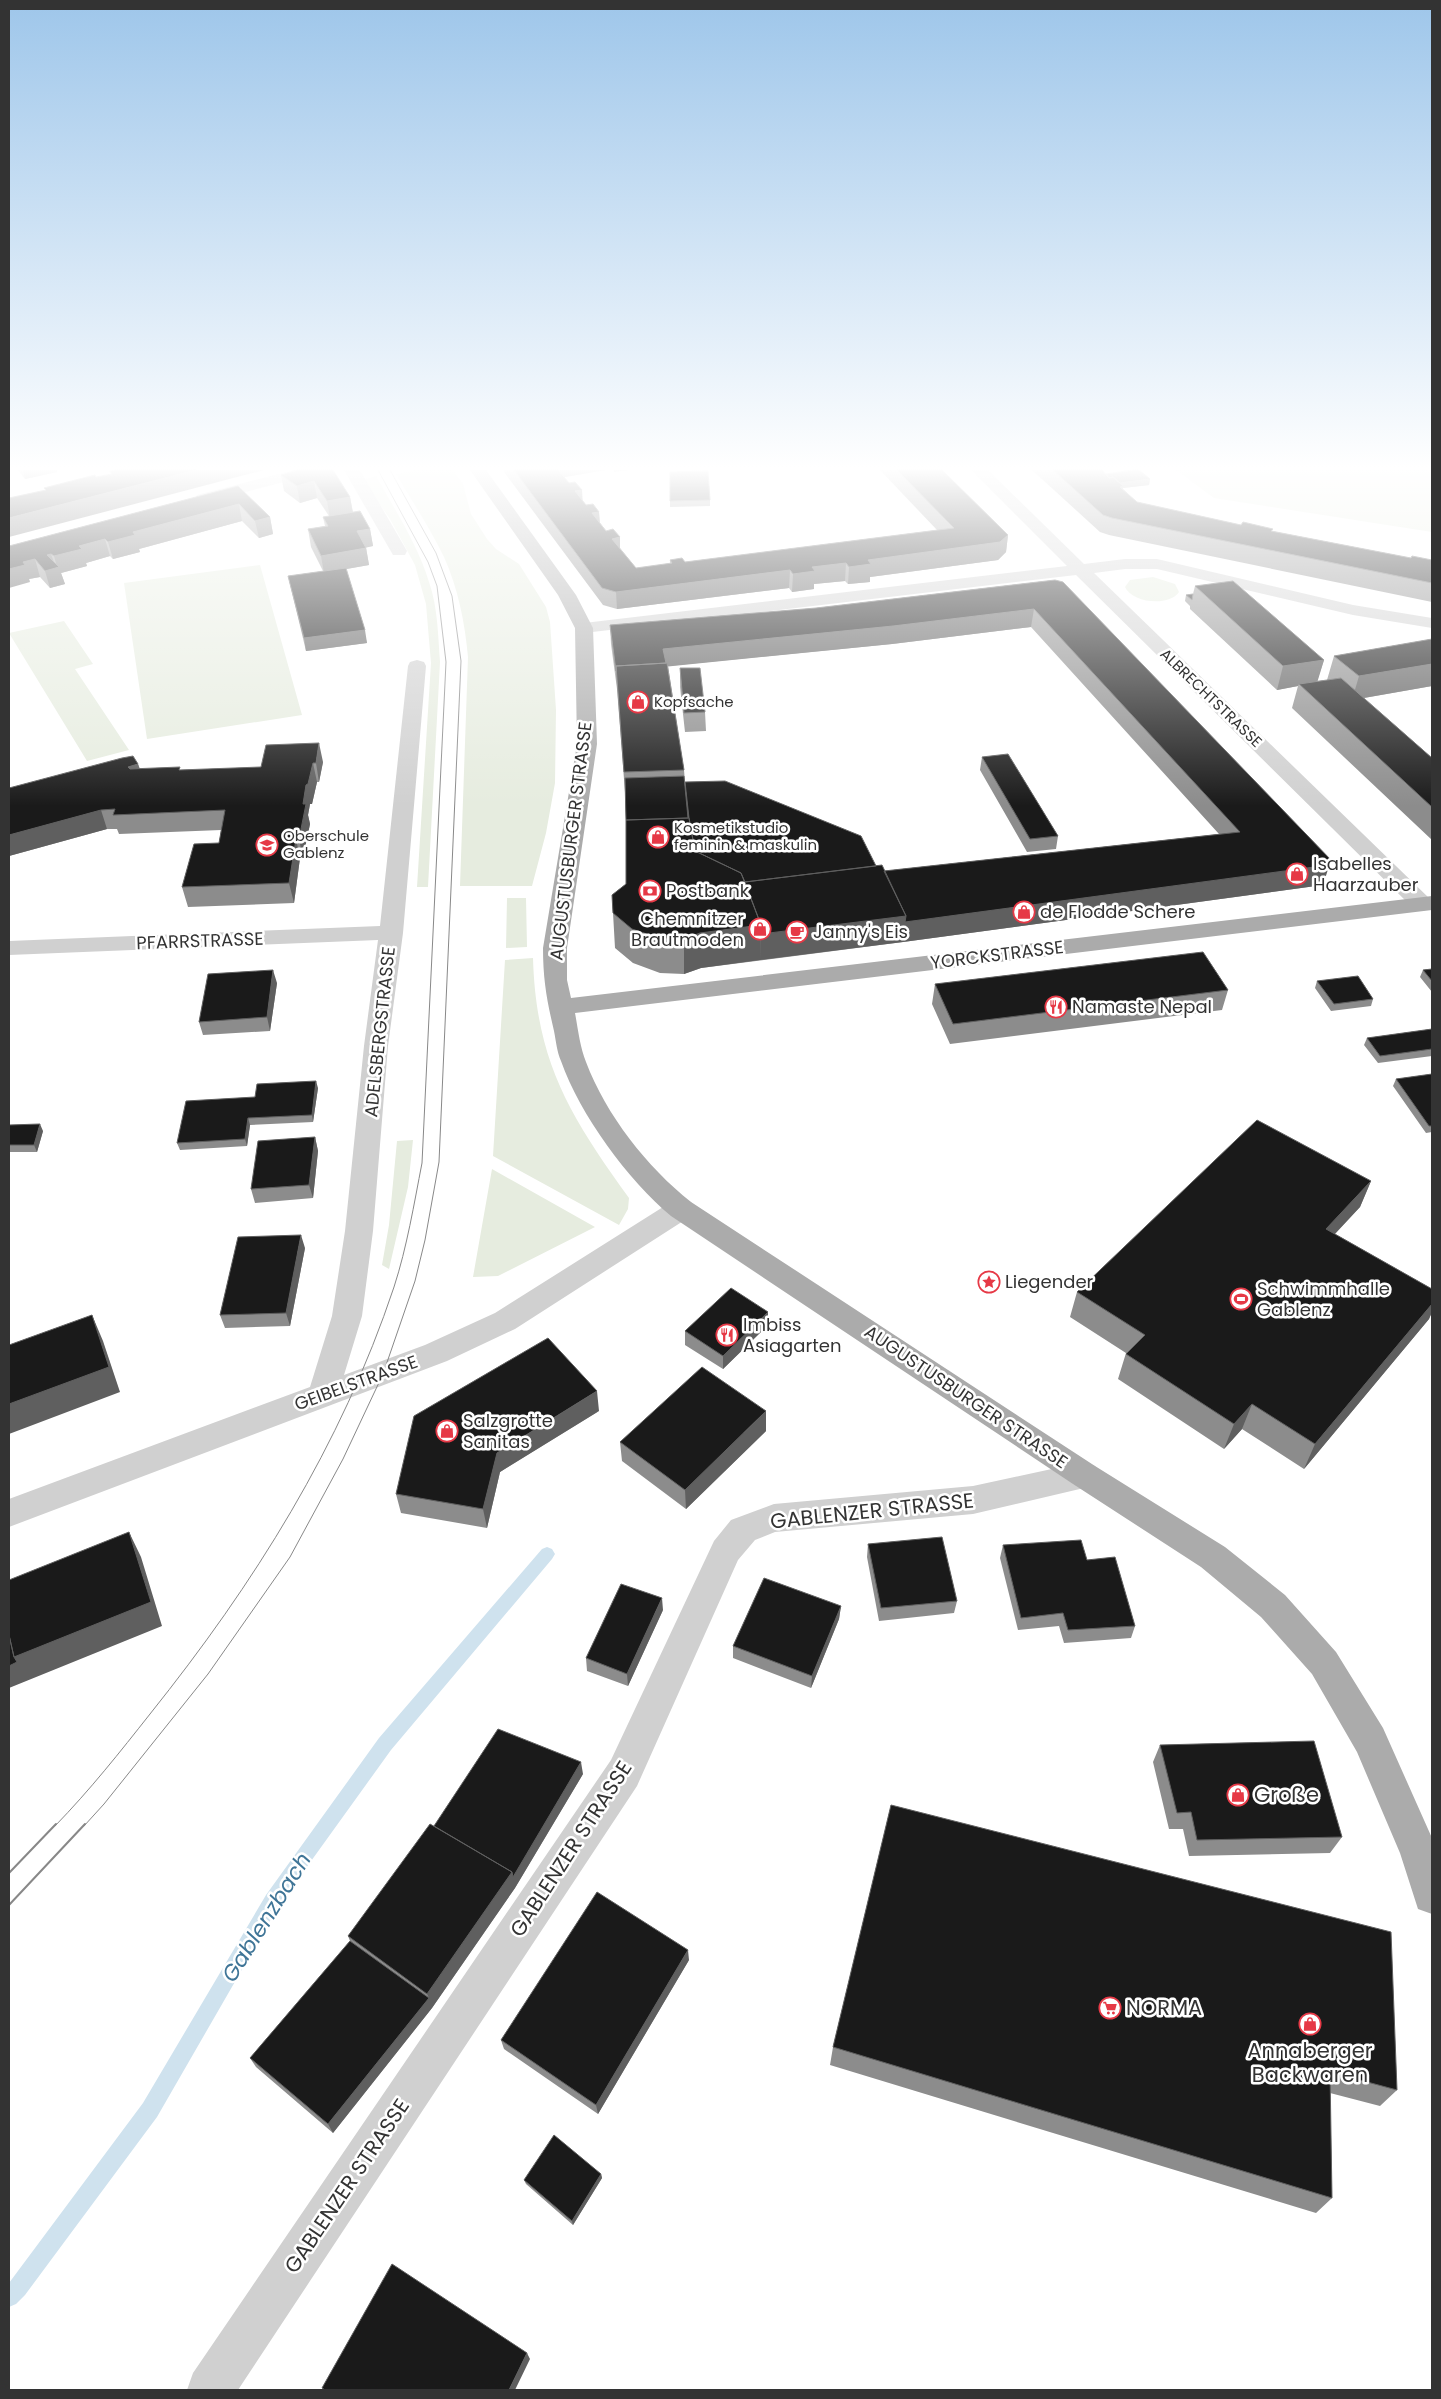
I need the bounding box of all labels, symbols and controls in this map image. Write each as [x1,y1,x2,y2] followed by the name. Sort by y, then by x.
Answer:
[1156,643,1267,752] street label: ALBRECHTSTRASSE
[626,690,650,714] shop icon: Kopfsache
[654,691,734,712] place label: Kopfsache
[543,720,598,962] street label: AUGUSTUSBURGER STRASSE
[674,817,817,855] place label: Kosmetikstudio feminin & maskulin
[283,825,369,863] place label: Oberschule Gablenz
[646,825,670,849] shop icon: Kosmetikstudio feminin & maskulin
[255,833,279,857] school or university icon: Oberschule Gablenz
[1313,851,1419,897] place label: Isabelles Haarzauber
[1285,862,1309,886] shop icon: Isabelles Haarzauber
[666,878,750,903] place label: Postbank
[638,879,662,903] bank icon: Postbank
[1040,899,1196,924] place label: de Flodde Schere
[1012,900,1036,924] shop icon: de Flodde Schere
[631,906,744,952] place label: Chemnitzer Brautmoden
[748,917,772,941] shop icon: Chemnitzer Brautmoden
[813,919,908,944] place label: Janny's Eis
[785,920,809,944] cafe icon: Janny's Eis
[136,926,264,955] street label: PFARRSTRASSE
[929,934,1065,975] street label: YORCKSTRASSE
[358,945,401,1118] street label: ADELSBERGSTRASSE
[1072,994,1212,1019] place label: Namaste Nepal
[1044,995,1068,1019] restaurant icon: Namaste Nepal
[1005,1269,1094,1294] place label: Liegender
[977,1270,1001,1294] place icon: Liegender
[1257,1276,1390,1322] place label: Schwimmhalle Gablenz
[1229,1287,1253,1311] sports icon: Schwimmhalle Gablenz
[743,1312,841,1358] place label: Imbiss Asiagarten
[860,1319,1073,1474] street label: AUGUSTUSBURGER STRASSE
[715,1323,739,1347] restaurant icon: Imbiss Asiagarten
[291,1349,421,1416] street label: GEIBELSTRASSE
[463,1408,553,1454] place label: Salzgrotte Sanitas
[435,1419,459,1443] shop icon: Salzgrotte Sanitas
[769,1485,975,1536] street label: GABLENZER STRASSE
[503,1755,638,1942] street label: GABLENZER STRASSE
[1254,1780,1319,1809] place label: Große
[1226,1783,1250,1807] shop icon: Große
[214,1847,319,1988] water label: Gablenzbach
[1126,1993,1202,2022] place label: NORMA
[1098,1996,1122,2020] supermarket icon: NORMA
[1298,2012,1322,2036] shop icon: Annaberger Backwaren
[1247,2036,1373,2089] place label: Annaberger Backwaren
[277,2093,416,2279] street label: GABLENZER STRASSE

